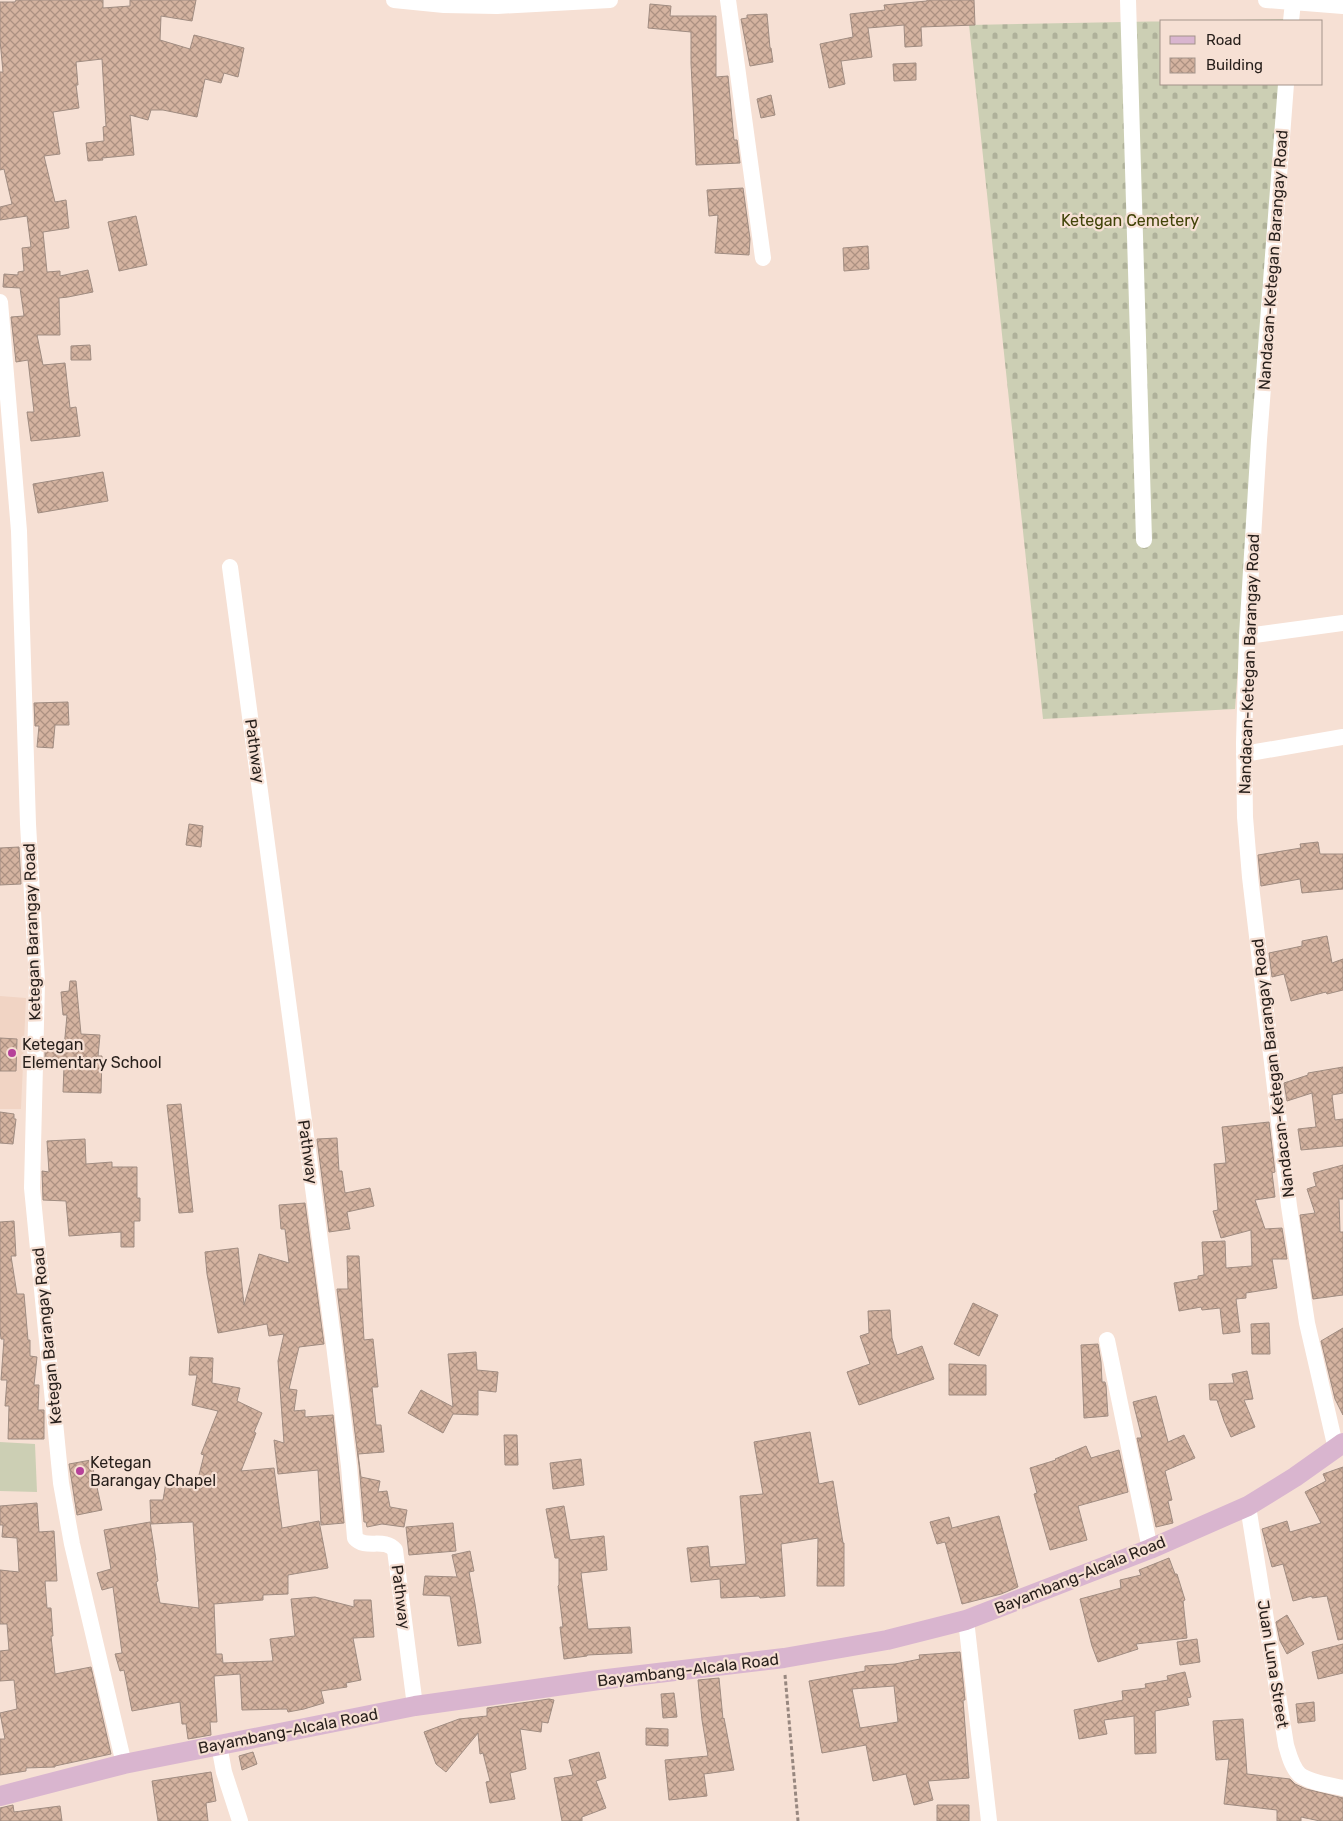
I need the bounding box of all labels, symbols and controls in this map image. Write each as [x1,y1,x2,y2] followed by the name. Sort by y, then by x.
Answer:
[1160,20,1323,85] legend
[1206,31,1242,49] text: Road
[1206,56,1263,74] text: Building
[1254,129,1292,391] street label: Nandacan-Ketegan Barangay Road
[1061,211,1199,230] park label: Ketegan Cemetery
[1235,533,1263,795] street label: Nandacan-Ketegan Barangay Road
[241,718,269,785] street label: Pathway
[19,843,45,1021] street label: Ketegan Barangay Road
[1248,937,1298,1199] street label: Nandacan-Ketegan Barangay Road
[22,1035,162,1072] place label: Ketegan Elementary School
[6,1047,18,1059] marker: Ketegan Elementary School
[294,1119,322,1186] street label: Pathway
[28,1247,66,1425] street label: Ketegan Barangay Road
[90,1453,216,1490] place label: Ketegan Barangay Chapel
[74,1465,86,1477] marker: Ketegan Barangay Chapel
[992,1532,1168,1618] street label: Bayambang-Alcala Road
[388,1564,414,1630] street label: Pathway
[1254,1599,1292,1729] street label: Juan Luna Street
[596,1649,780,1691] street label: Bayambang-Alcala Road
[197,1704,379,1758] street label: Bayambang-Alcala Road

